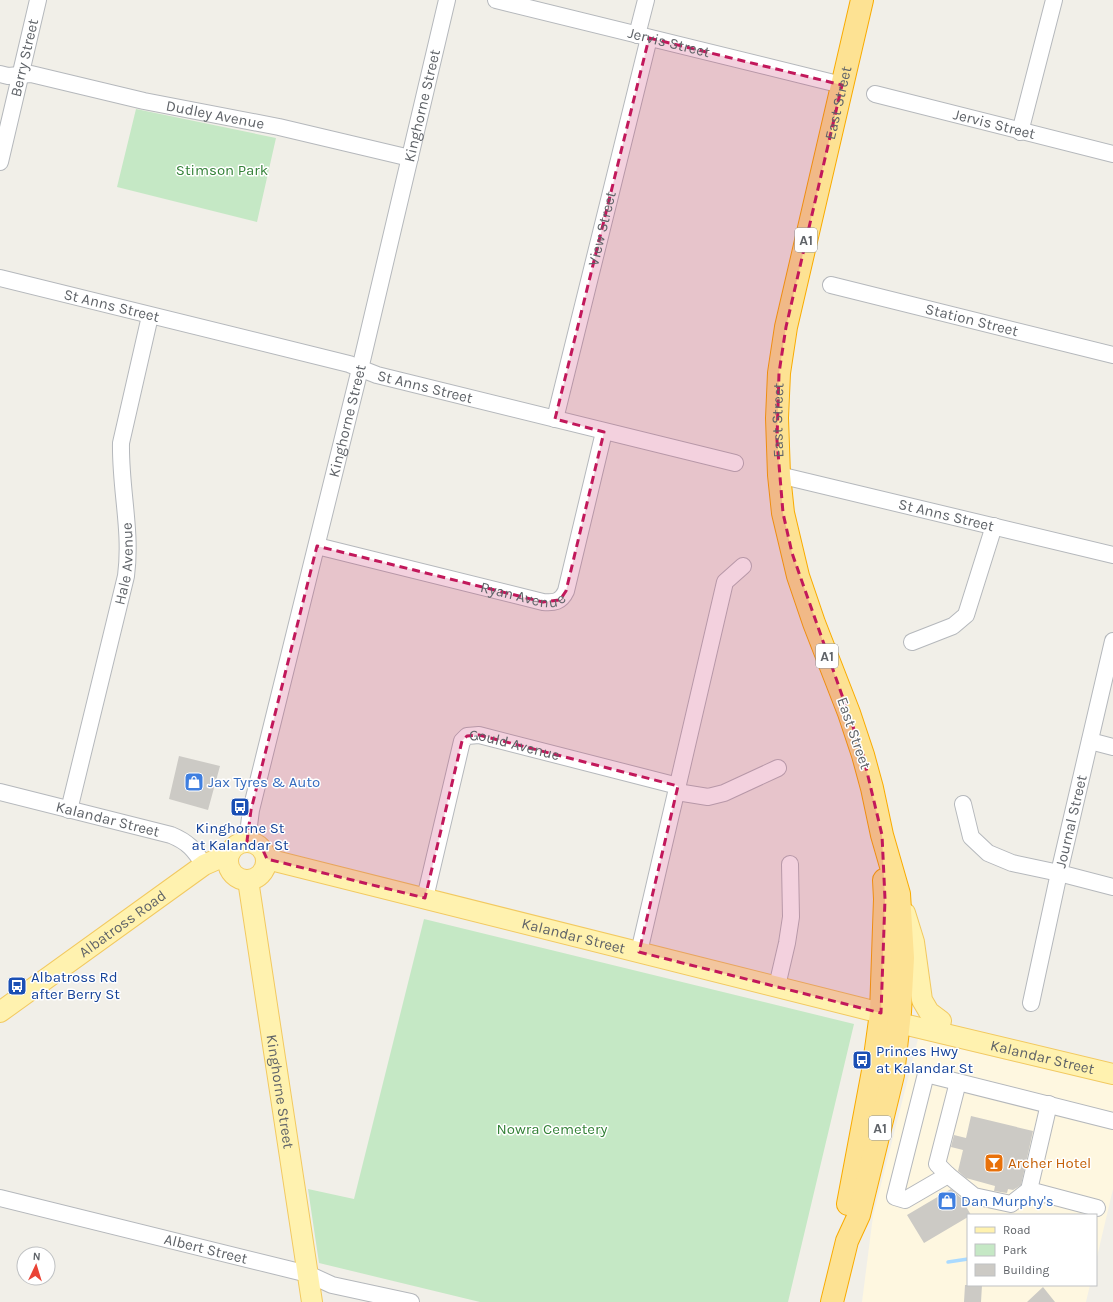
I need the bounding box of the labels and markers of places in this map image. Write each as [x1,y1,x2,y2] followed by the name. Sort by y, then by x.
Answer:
[183,771,205,793] shop icon: Jax Tyres & Auto
[208,773,320,791] place label: Jax Tyres & Auto
[229,796,251,818] bus stop icon: Kinghorne St at Kalandar St
[191,819,289,854] place label: Kinghorne St at Kalandar St
[31,968,120,1003] place label: Albatross Rd after Berry St
[6,975,28,997] bus stop icon: Albatross Rd after Berry St
[876,1042,974,1077] place label: Princes Hwy at Kalandar St
[851,1049,873,1071] bus stop icon: Princes Hwy at Kalandar St
[983,1152,1005,1174] bar icon: Archer Hotel
[1008,1154,1091,1172] place label: Archer Hotel
[936,1190,958,1212] shop icon: Dan Murphy's
[961,1192,1054,1210] place label: Dan Murphy's

